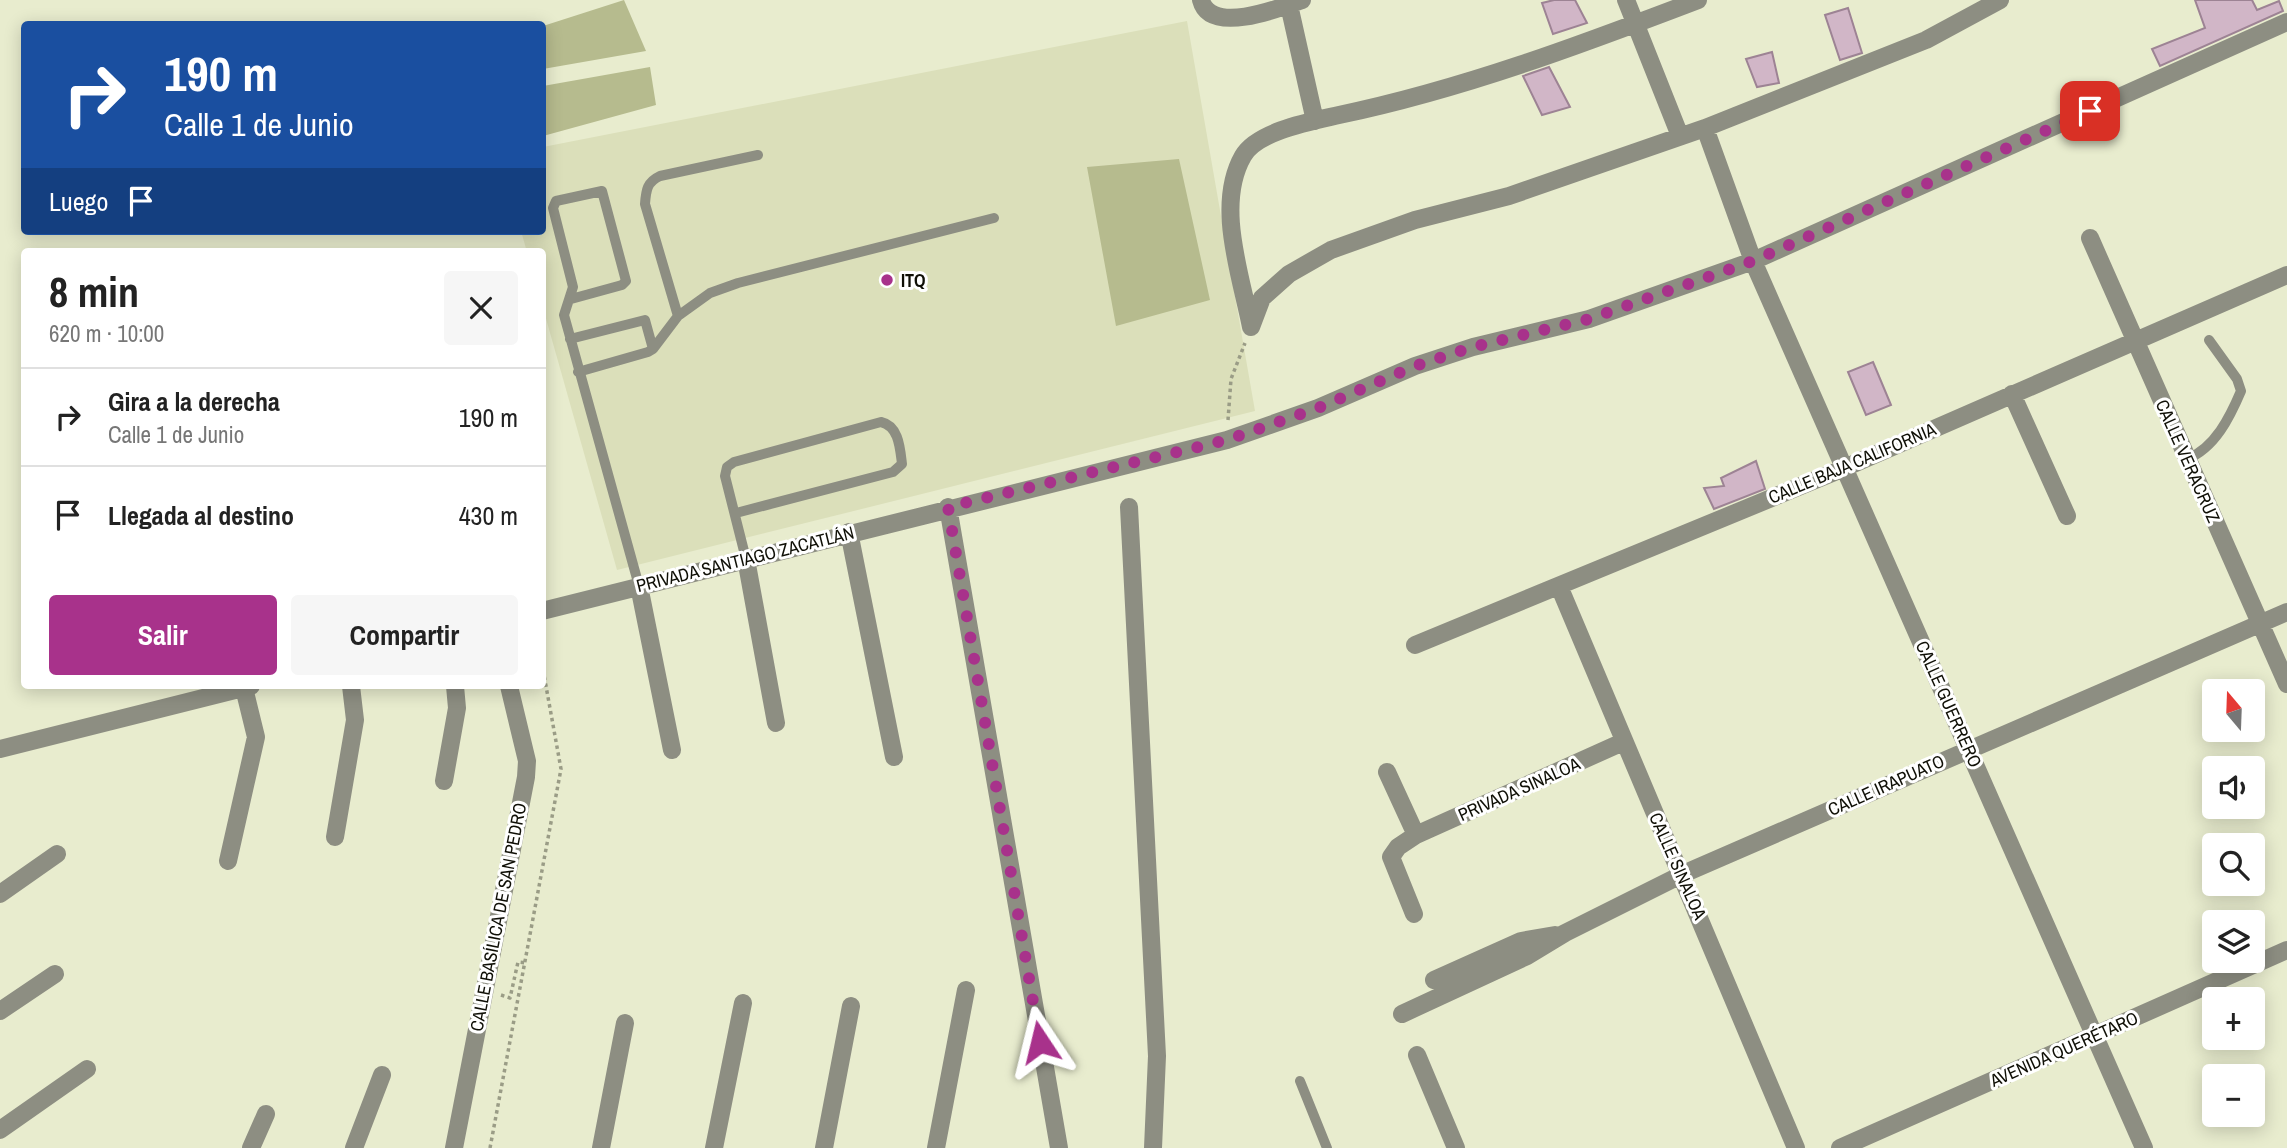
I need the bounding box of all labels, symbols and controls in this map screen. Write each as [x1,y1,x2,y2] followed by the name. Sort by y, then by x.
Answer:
[164,40,278,106] text: 190 m
[49,49,140,140] icon: right
[2060,81,2120,141] pin
[2071,92,2109,130] icon: arrive
[164,103,354,146] text: Calle 1 de Junio
[122,182,160,220] icon: arrive
[49,184,108,219] text: Luego
[49,264,139,320] text: 8 min
[901,268,926,293] place label: ITQ
[444,271,518,345] button: close
[879,272,895,288] marker: ITQ
[49,318,164,349] text: 620 m · 10:00
[108,384,280,419] text: Gira a la derecha
[2150,396,2226,526] street label: CALLE VERACRUZ
[49,398,87,436] icon: right
[459,400,518,435] text: 190 m
[1764,416,1940,510] street label: CALLE BAJA CALIFORNIA
[108,419,244,450] text: Calle 1 de Junio
[49,496,87,534] icon: arrive
[108,498,294,533] text: Llegada al destino
[459,498,518,533] text: 430 m
[634,520,856,598] street label: PRIVADA SANTIAGO ZACATLÁN
[49,595,277,675] button: Salir
[291,595,518,675] button: Compartir
[1910,637,1988,771] street label: CALLE GUERRERO
[2202,679,2264,742] north arrow
[2202,679,2265,1127] map controls
[1824,748,1948,822] street label: CALLE IRAPUATO
[1454,751,1584,827] street label: PRIVADA SINALOA
[2202,756,2265,819] button: sound
[464,801,532,1033] street label: CALLE BASÍLICA DE SAN PEDRO
[1643,808,1713,924] street label: CALLE SINALOA
[2202,833,2265,896] button: search
[2202,910,2265,973] button: layers
[2202,987,2265,1050] button: +
[1003,1005,1077,1079] position arrow
[1985,1005,2142,1093] street label: AVENIDA QUERÉTARO
[2202,1064,2265,1127] button: −

